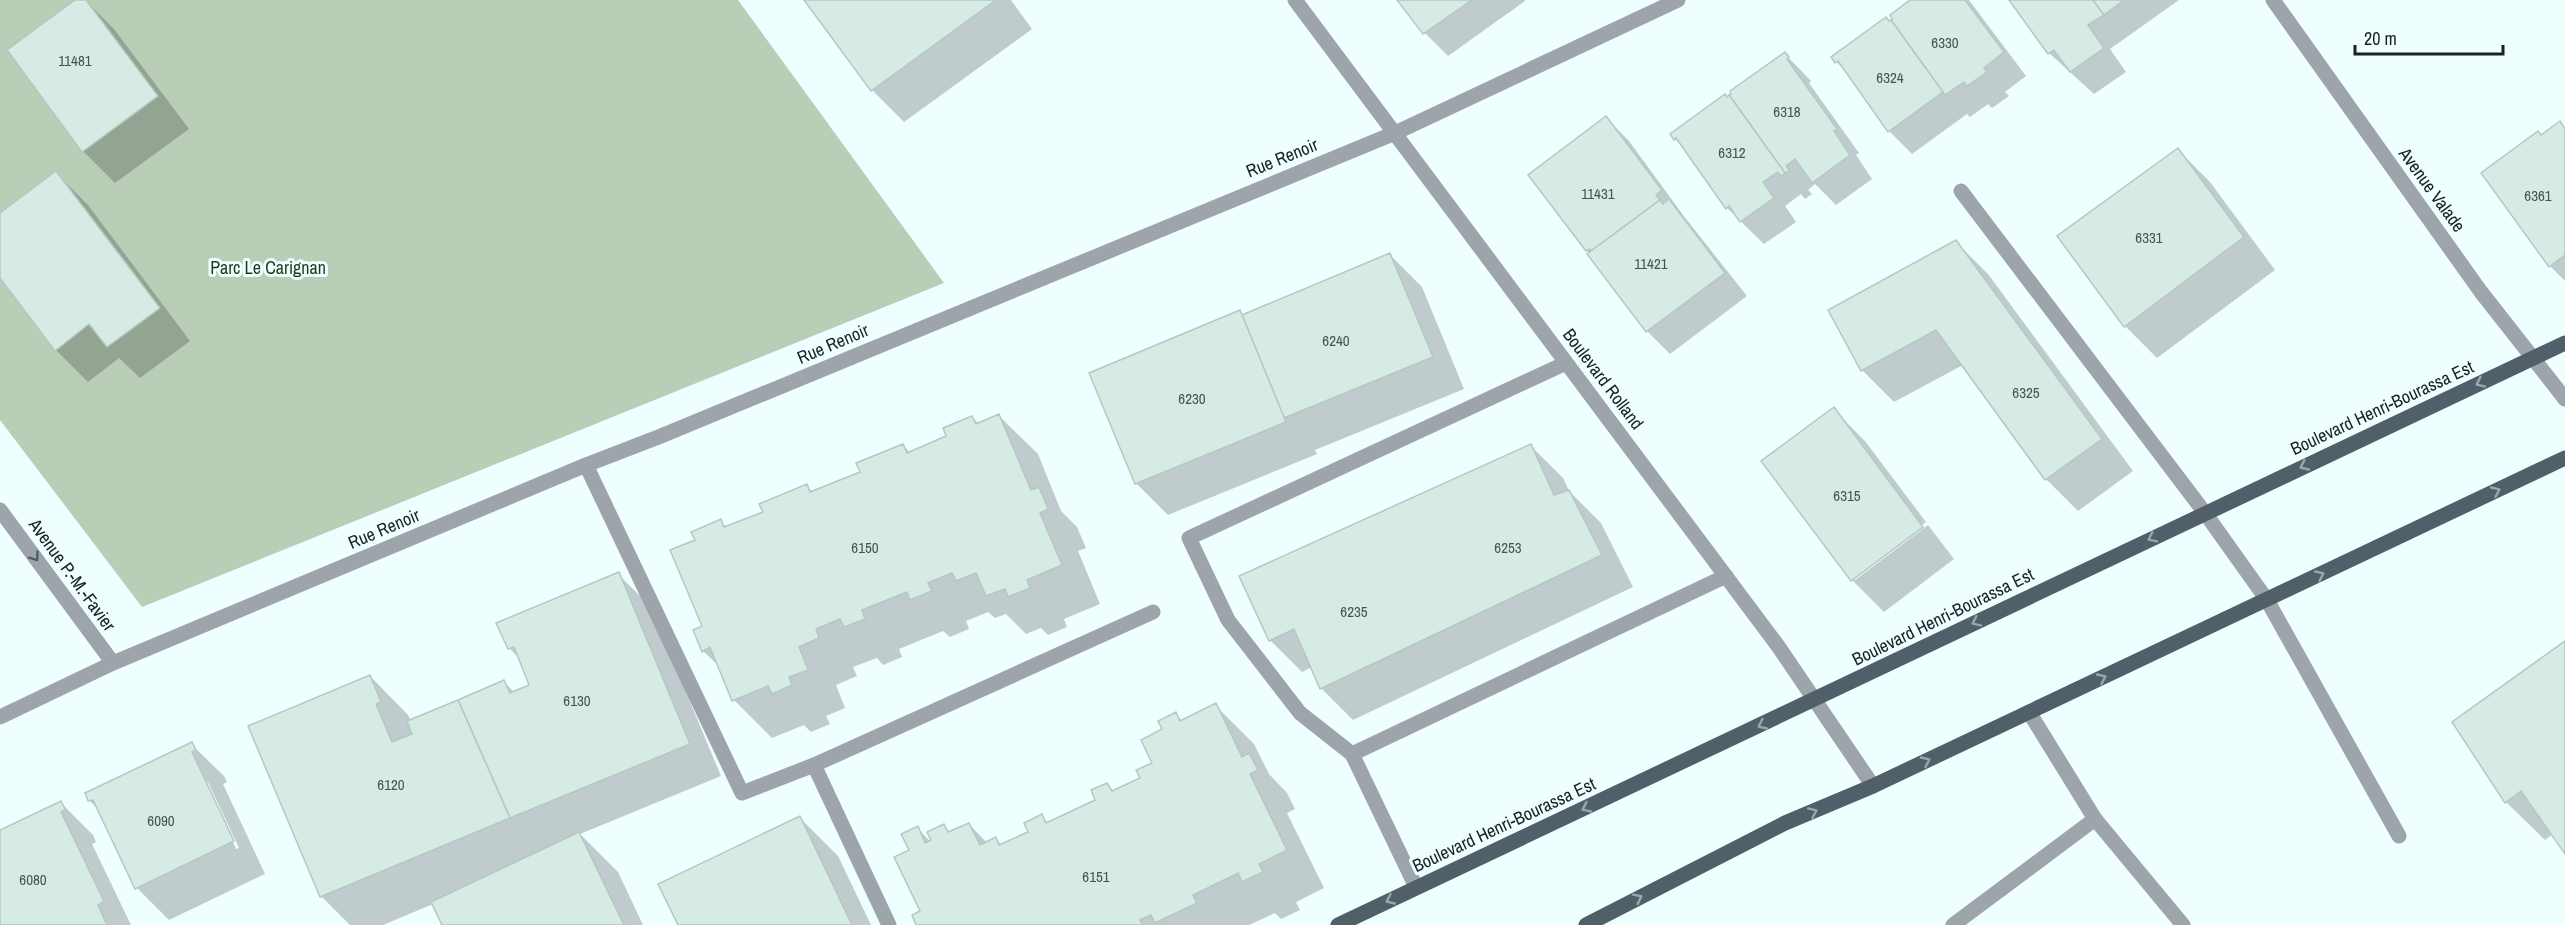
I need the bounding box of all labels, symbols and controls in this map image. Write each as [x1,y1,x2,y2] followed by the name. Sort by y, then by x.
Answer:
[2355,18,2504,56] scale bar
[2364,26,2397,51] text: 20 m
[1931,32,1959,53] house number: 6330
[58,50,92,71] house number: 11481
[1876,67,1904,88] house number: 6324
[1773,101,1801,122] house number: 6318
[1242,132,1322,183] street label: Rue Renoir
[1718,142,1746,163] house number: 6312
[2393,142,2472,237] street label: Avenue Valade
[1581,183,1615,204] house number: 11431
[2524,185,2552,206] house number: 6361
[2135,227,2163,248] house number: 6331
[1634,253,1668,274] house number: 11421
[210,255,326,280] park label: Parc Le Carignan
[793,317,872,370] street label: Rue Renoir
[1557,323,1650,434] street label: Boulevard Rolland
[1322,330,1350,351] house number: 6240
[2286,354,2477,461] street label: Boulevard Henri-Bourassa Est
[2476,376,2487,388] one-way arrow
[2012,382,2040,403] house number: 6325
[1178,388,1206,409] house number: 6230
[2299,458,2310,470] one-way arrow
[1833,485,1861,506] house number: 6315
[2490,486,2501,498] one-way arrow
[344,502,423,555] street label: Rue Renoir
[23,513,122,636] street label: Avenue P.-M.-Favier
[2147,530,2158,542] one-way arrow
[851,537,879,558] house number: 6150
[1494,537,1522,558] house number: 6253
[27,550,38,561] one-way arrow
[1848,562,2038,671] street label: Boulevard Henri-Bourassa Est
[2314,570,2325,582] one-way arrow
[1340,601,1368,622] house number: 6235
[1971,615,1982,627] one-way arrow
[2096,673,2107,685] one-way arrow
[563,690,591,711] house number: 6130
[1758,718,1769,730] one-way arrow
[1919,756,1930,768] one-way arrow
[1408,771,1599,878] street label: Boulevard Henri-Bourassa Est
[377,774,405,795] house number: 6120
[1581,801,1592,813] one-way arrow
[1807,807,1818,819] one-way arrow
[147,810,175,831] house number: 6090
[1082,866,1110,887] house number: 6151
[19,869,47,890] house number: 6080
[1386,892,1397,904] one-way arrow
[1632,894,1643,906] one-way arrow

